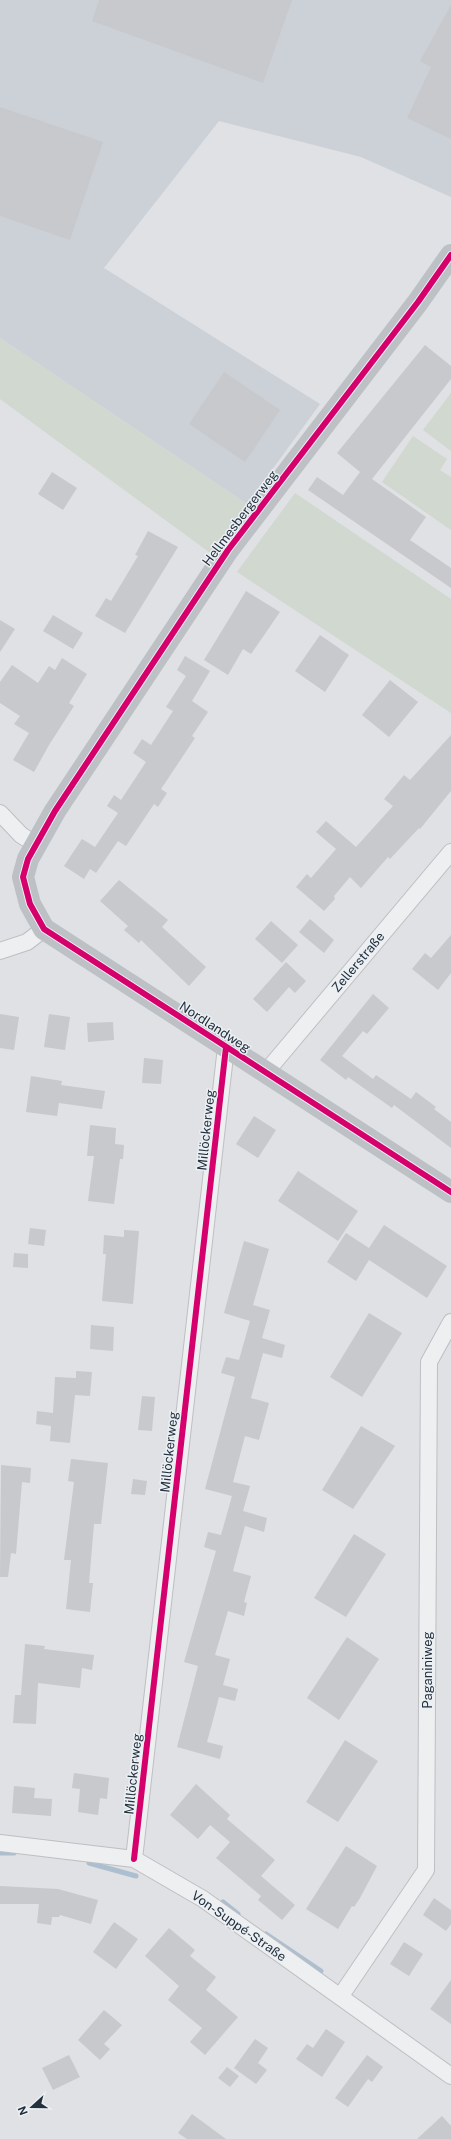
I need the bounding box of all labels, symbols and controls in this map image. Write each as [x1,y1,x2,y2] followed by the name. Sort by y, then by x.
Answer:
[199,467,281,569] street label: Hellmesbergerweg
[329,929,387,995] street label: Zellerstraße
[177,998,253,1056] street label: Nordlandweg
[194,1089,218,1171] street label: Millöckerweg
[157,1411,181,1493] street label: Millöckerweg
[420,1631,435,1709] street label: Paganiniweg
[121,1733,145,1815] street label: Millöckerweg
[189,1888,289,1964] street label: Von-Suppé-Straße
[12,2087,52,2127] north arrow
[16,2104,30,2117] text: N

